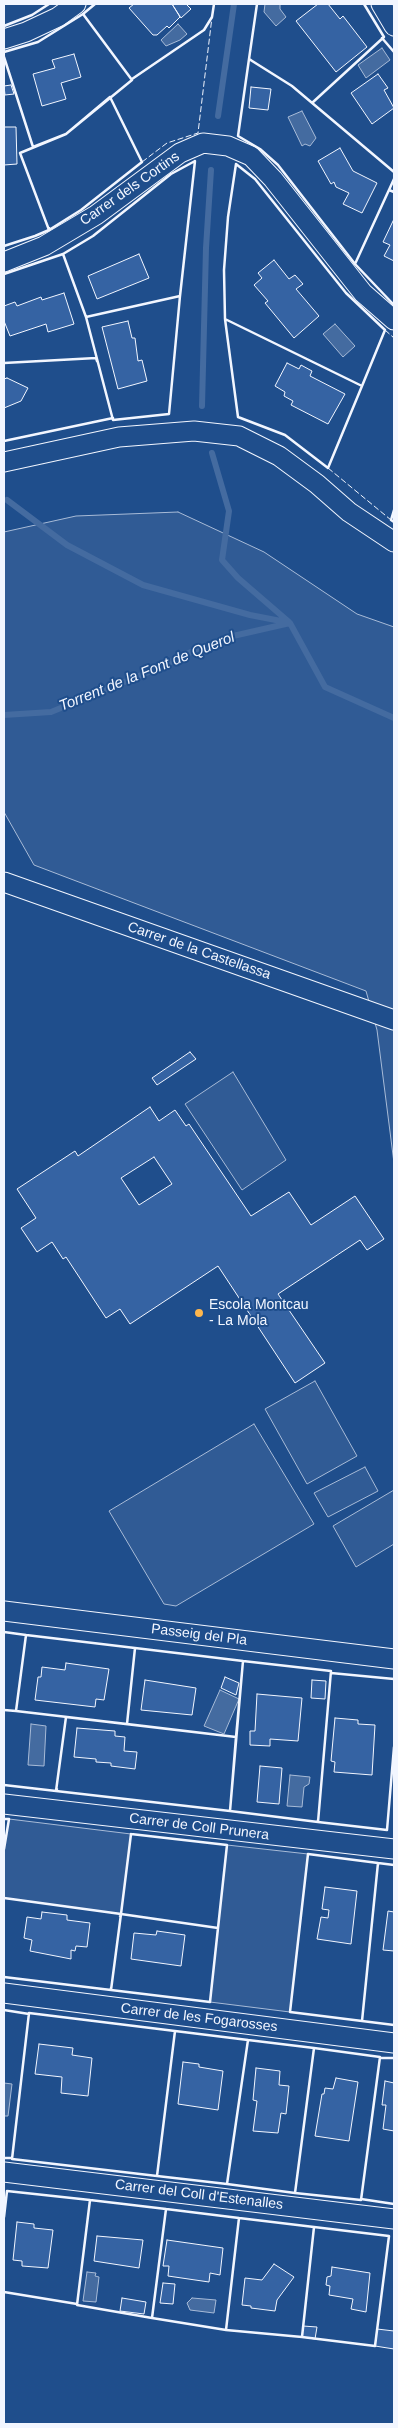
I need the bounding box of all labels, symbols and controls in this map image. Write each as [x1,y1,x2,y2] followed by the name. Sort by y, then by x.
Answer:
[77,148,183,230] street label: Carrer dels Cortins
[57,628,237,716] water label: Torrent de la Font de Querol
[125,919,273,983] street label: Carrer de la Castellassa
[209,1297,309,1330] place label: Escola Montcau - La Mola
[193,1307,205,1319] marker: Escola Montcau - La Mola
[150,1621,248,1649] street label: Passeig del Pla
[128,1810,270,1844] street label: Carrer de Coll Prunera
[120,2000,278,2036] street label: Carrer de les Fogarosses
[114,2176,284,2214] street label: Carrer del Coll d'Estenalles

